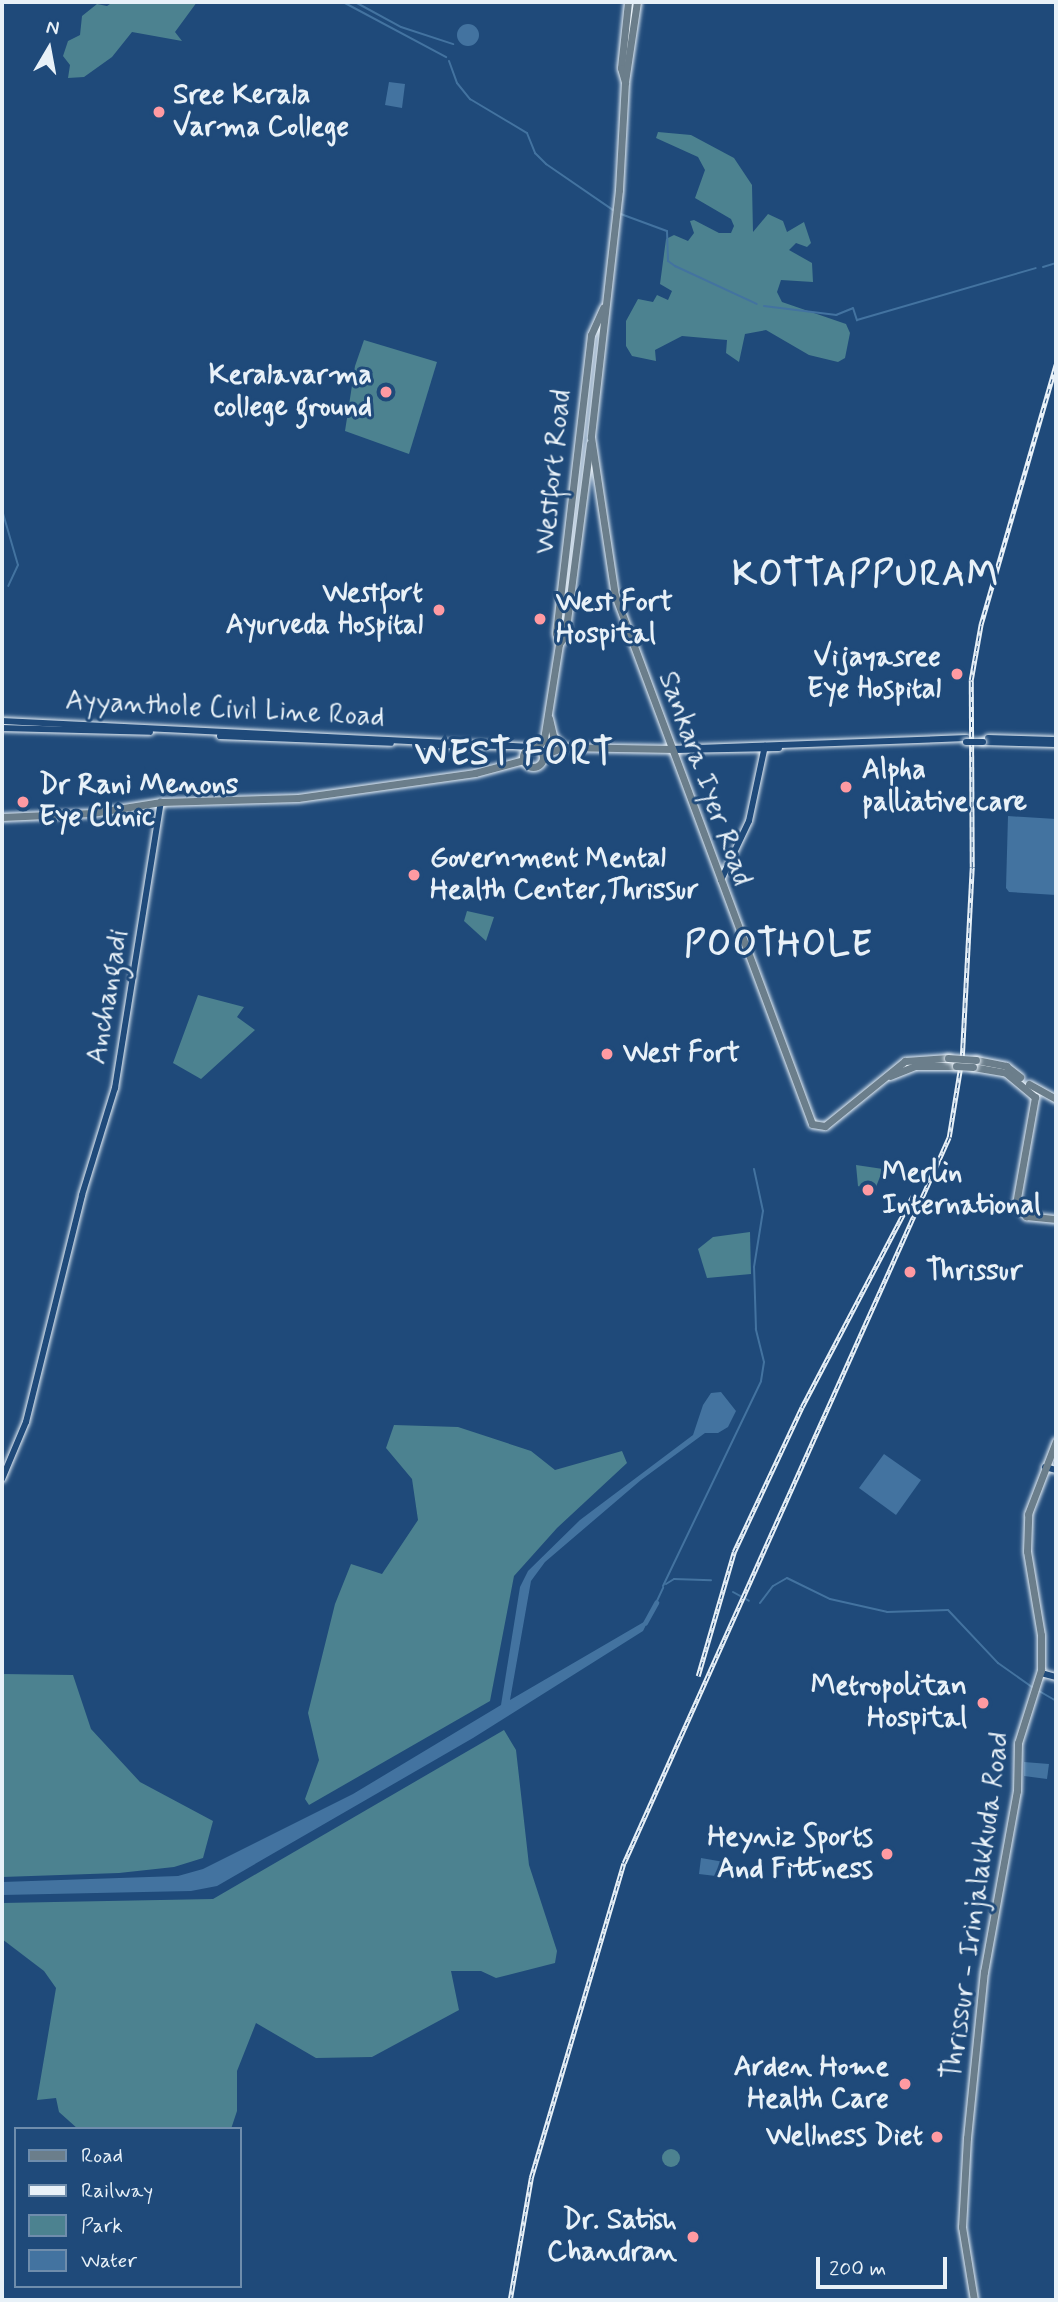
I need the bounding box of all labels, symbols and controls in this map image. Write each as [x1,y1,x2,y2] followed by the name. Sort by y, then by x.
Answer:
[14,14,84,84] north arrow
[44,14,61,41] text: N
[173,79,351,145] place label: Sree Kerala Varma College
[151,104,167,120] marker: Sree Kerala Varma College
[209,359,372,425] place label: Keralavarma college ground
[378,384,394,400] marker: Keralavarma college ground
[529,389,579,555] street label: Westfort Road
[730,554,1002,596] district label: KOTTAPPURAM
[211,577,423,643] place label: Westfort Ayurveda Hospital
[556,586,673,652] place label: West Fort Hospital
[429,600,449,620] marker: Westfort Ayurveda Hospital
[530,609,550,629] marker: West Fort Hospital
[791,641,941,707] place label: Vijayasree Eye Hospital
[947,664,967,684] marker: Vijayasree Eye Hospital
[650,668,758,890] street label: Sankara Iyer Road
[65,685,385,735] street label: Ayyanthole Civil Line Road
[413,733,617,775] district label: WEST FORT
[862,754,1026,820] place label: Alpha palliative care
[39,769,237,835] place label: Dr Rani Menons Eye Clinic
[836,777,856,797] marker: Alpha palliative care
[13,792,33,812] marker: Dr Rani Menons Eye Clinic
[430,842,699,908] place label: Government Mental Health Center,Thrissur
[404,865,424,885] marker: Government Mental Health Center,Thrissur
[685,924,873,966] district label: POOTHOLE
[81,927,137,1067] street label: Anchangadi
[623,1037,740,1071] place label: West Fort
[597,1044,617,1064] marker: West Fort
[882,1157,1041,1223] place label: Merlin International
[860,1182,876,1198] marker: Merlin International
[926,1255,1023,1289] place label: Thrissur
[900,1262,920,1282] marker: Thrissur
[811,1670,967,1736] place label: Metropolitan Hospital
[973,1693,993,1713] marker: Metropolitan Hospital
[936,1730,1018,2082] street label: Thrissur - Irinjalakkuda Road
[696,1821,873,1887] place label: Heyniz Sports And Fittness
[879,1846,895,1862] marker: Heyniz Sports And Fittness
[734,2051,889,2117] place label: Arden Home Health Care
[895,2074,915,2094] marker: Arden Home Health Care
[766,2120,923,2154] place label: Wellness Diet
[14,2127,242,2288] legend
[929,2129,945,2145] marker: Wellness Diet
[81,2142,123,2170] text: Road
[81,2177,153,2205] text: Railway
[547,2204,677,2270] place label: Dr. Satish Chandran
[81,2212,123,2240] text: Park
[683,2227,703,2247] marker: Dr. Satish Chandran
[820,2242,951,2286] scale bar
[81,2247,137,2275] text: Water
[829,2255,886,2283] text: 200 m

